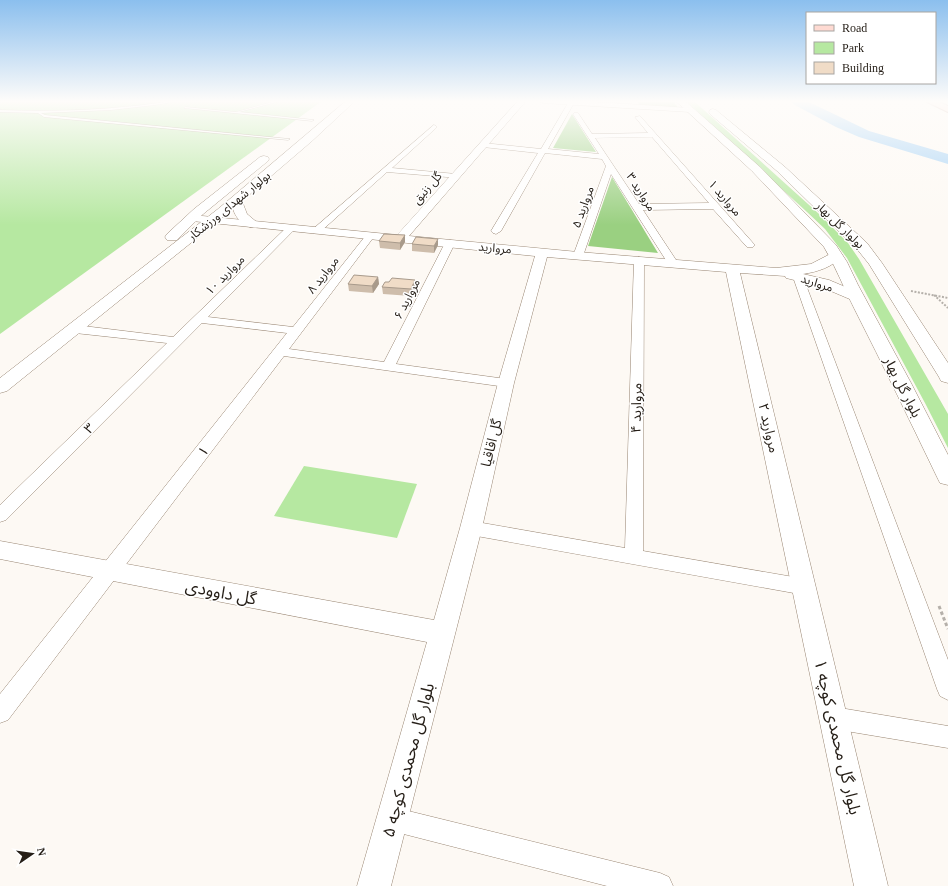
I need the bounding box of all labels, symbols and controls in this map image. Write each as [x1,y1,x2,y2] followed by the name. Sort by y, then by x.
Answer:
[806,12,936,84] legend
[842,21,867,35] text: Road
[842,41,864,55] text: Park
[842,61,884,75] text: Building
[184,168,273,244] street label: بولوار شهدای ورزشکار
[409,168,446,208] street label: گل زنبق
[623,170,659,214] street label: مروارید ۳
[706,177,744,219] street label: مروارید ۱
[569,184,597,230] street label: مروارید ۵
[812,198,867,252] street label: بولوار گل بهار
[478,240,512,256] street label: مروارید
[202,252,248,298] street label: مروارید ۱۰
[304,254,342,296] street label: مروارید ۸
[799,271,835,295] street label: مروارید
[391,277,423,321] street label: مروارید ۶
[880,353,924,421] street label: بلوار گل بهار
[629,383,645,433] street label: مروارید ۴
[755,402,781,455] street label: مروارید ۲
[478,417,506,469] street label: گل اقاقیا
[81,420,97,437] street label: ۳
[195,444,212,459] street label: ۱
[184,576,259,610] street label: گل داوودی
[809,658,865,817] street label: بلوار گل محمدی کوچه ۱
[379,681,439,840] street label: بلوار گل محمدی کوچه ۵
[12,834,52,874] north arrow
[35,847,48,857] text: N

